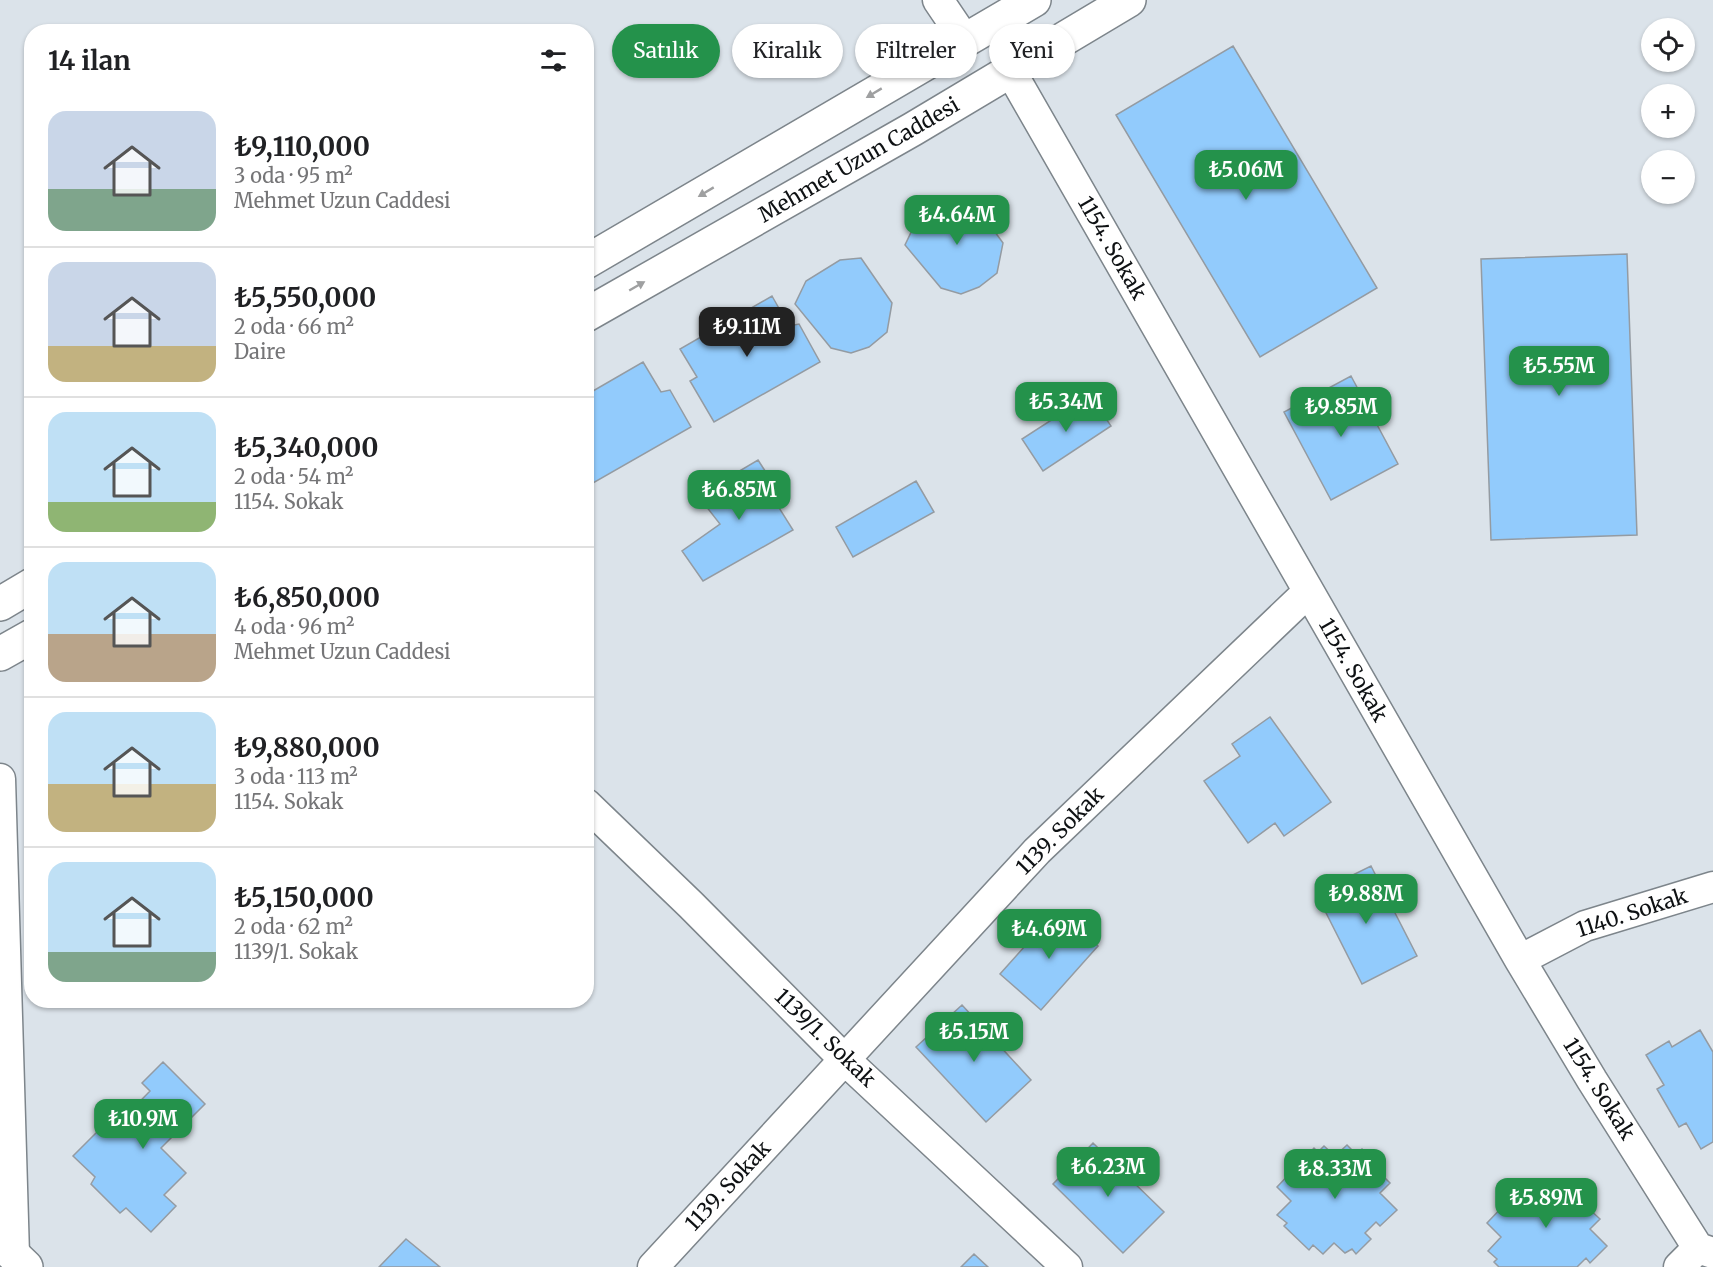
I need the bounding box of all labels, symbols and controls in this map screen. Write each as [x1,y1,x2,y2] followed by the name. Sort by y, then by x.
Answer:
[1641,18,1695,204] map controls
[1641,18,1695,72] button: locate
[612,24,720,78] chip: Satılık
[732,24,843,78] chip: Kiralık
[855,24,977,78] chip: Filtreler
[989,24,1075,78] chip: Yeni
[48,44,131,77] text: 14 ilan
[537,44,570,77] icon: filters
[1641,84,1695,138] button: +
[865,88,882,98] one-way arrow
[754,91,964,228] street label: Mehmet Uzun Caddesi
[234,130,370,163] text: ₺9,110,000
[96,135,168,207] icon: home
[1197,150,1295,201] pin: ₺5.06M
[1641,150,1695,204] button: −
[1209,157,1283,182] text: ₺5.06M
[234,163,353,188] text: 3 oda · 95 m²
[697,187,714,197] one-way arrow
[234,188,451,213] text: Mehmet Uzun Caddesi
[1072,191,1153,305] street label: 1154. Sokak
[908,195,1006,246] pin: ₺4.64M
[918,202,996,227] text: ₺4.64M
[234,281,376,314] text: ₺5,550,000
[629,281,646,291] one-way arrow
[96,286,168,358] icon: home
[698,307,796,358] pin: ₺9.11M
[234,314,354,339] text: 2 oda · 66 m²
[713,314,781,339] text: ₺9.11M
[234,339,285,364] text: Daire
[1510,346,1608,397] pin: ₺5.55M
[1523,353,1595,378] text: ₺5.55M
[1017,382,1115,433] pin: ₺5.34M
[1292,387,1390,438] pin: ₺9.85M
[1029,389,1103,414] text: ₺5.34M
[1304,394,1378,419] text: ₺9.85M
[234,431,378,464] text: ₺5,340,000
[96,436,168,508] icon: home
[234,464,353,489] text: 2 oda · 54 m²
[690,470,788,521] pin: ₺6.85M
[702,477,776,502] text: ₺6.85M
[234,489,343,514] text: 1154. Sokak
[234,581,380,614] text: ₺6,850,000
[96,586,168,658] icon: home
[1313,613,1394,727] street label: 1154. Sokak
[234,614,354,639] text: 4 oda · 96 m²
[234,639,451,664] text: Mehmet Uzun Caddesi
[234,731,380,764] text: ₺9,880,000
[96,736,168,808] icon: home
[234,764,358,789] text: 3 oda · 113 m²
[1010,781,1110,880] street label: 1139. Sokak
[234,789,343,814] text: 1154. Sokak
[1317,874,1415,925] pin: ₺9.88M
[234,881,374,914] text: ₺5,150,000
[1329,881,1403,906] text: ₺9.88M
[1573,882,1692,943] street label: 1140. Sokak
[96,886,168,958] icon: home
[1000,909,1098,960] pin: ₺4.69M
[234,914,353,939] text: 2 oda · 62 m²
[1011,916,1087,941] text: ₺4.69M
[234,939,358,964] text: 1139/1. Sokak
[769,983,882,1093] street label: 1139/1. Sokak
[925,1012,1023,1063] pin: ₺5.15M
[939,1019,1009,1044] text: ₺5.15M
[1558,1033,1642,1145] street label: 1154. Sokak
[94,1099,192,1150] pin: ₺10.9M
[108,1106,178,1131] text: ₺10.9M
[679,1135,777,1236] street label: 1139. Sokak
[1059,1147,1157,1198] pin: ₺6.23M
[1286,1149,1384,1200] pin: ₺8.33M
[1071,1154,1145,1179] text: ₺6.23M
[1298,1156,1372,1181] text: ₺8.33M
[1497,1178,1595,1229] pin: ₺5.89M
[1509,1185,1583,1210] text: ₺5.89M

